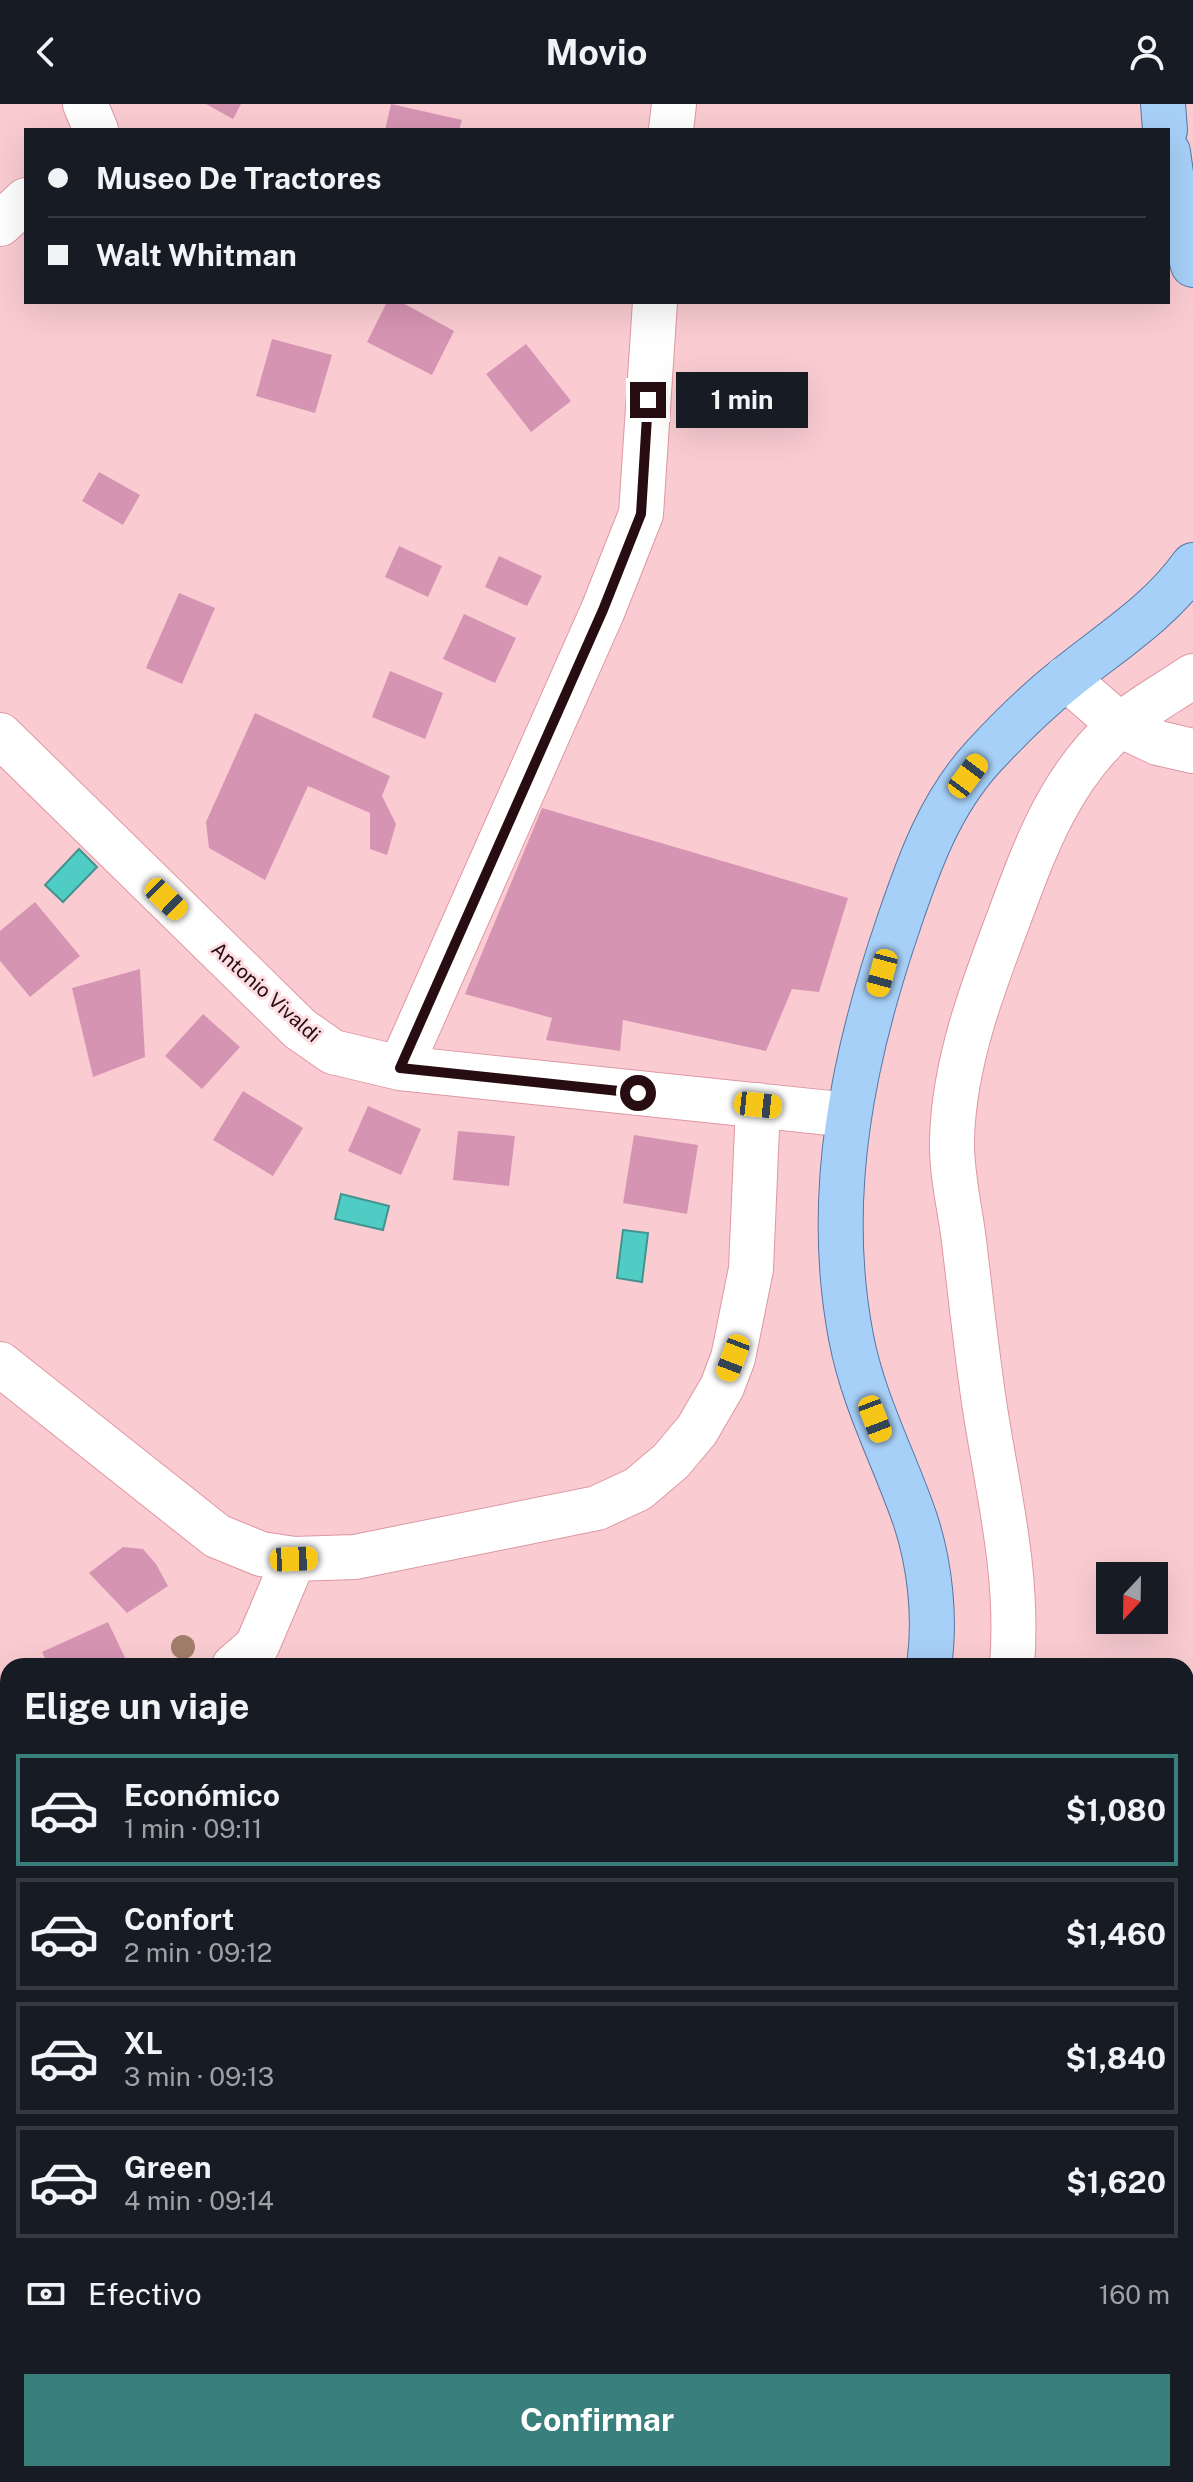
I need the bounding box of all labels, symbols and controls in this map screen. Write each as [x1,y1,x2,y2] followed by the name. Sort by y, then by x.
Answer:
[24,30,68,74] icon: back
[1125,30,1169,74] icon: person
[546,31,647,73] text: Movio
[96,160,382,196] text: Museo De Tractores
[96,237,297,273] text: Walt Whitman
[676,372,808,428] callout: 1 min
[630,382,666,418] route end
[711,384,773,415] text: 1 min
[944,750,992,802] car
[140,874,192,924] car
[207,937,325,1047] street label: Antonio Vivaldi
[864,947,900,999] car
[620,1075,656,1111] route start
[733,1091,783,1119] car
[713,1331,753,1385] car
[855,1392,895,1446] car
[270,1546,318,1572] car
[1096,1562,1168,1634] north arrow
[1096,1562,1168,1634] map controls
[24,1685,249,1727] text: Elige un viaje
[28,1774,100,1846] icon: car
[124,1777,280,1813] text: Económico
[1066,1792,1166,1828] text: $1,080
[124,1813,262,1844] text: 1 min · 09:11
[28,1898,100,1970] icon: car
[124,1901,234,1937] text: Confort
[1066,1916,1166,1952] text: $1,460
[124,1937,272,1968] text: 2 min · 09:12
[28,2022,100,2094] icon: car
[124,2025,163,2061] text: XL
[1065,2040,1166,2076] text: $1,840
[124,2061,274,2092] text: 3 min · 09:13
[28,2146,100,2218] icon: car
[124,2149,211,2185] text: Green
[1066,2164,1166,2200] text: $1,620
[124,2185,274,2216] text: 4 min · 09:14
[24,2272,68,2316] icon: cash
[88,2276,202,2312] text: Efectivo
[1099,2279,1170,2310] text: 160 m
[24,2374,1170,2466] button: Confirmar

